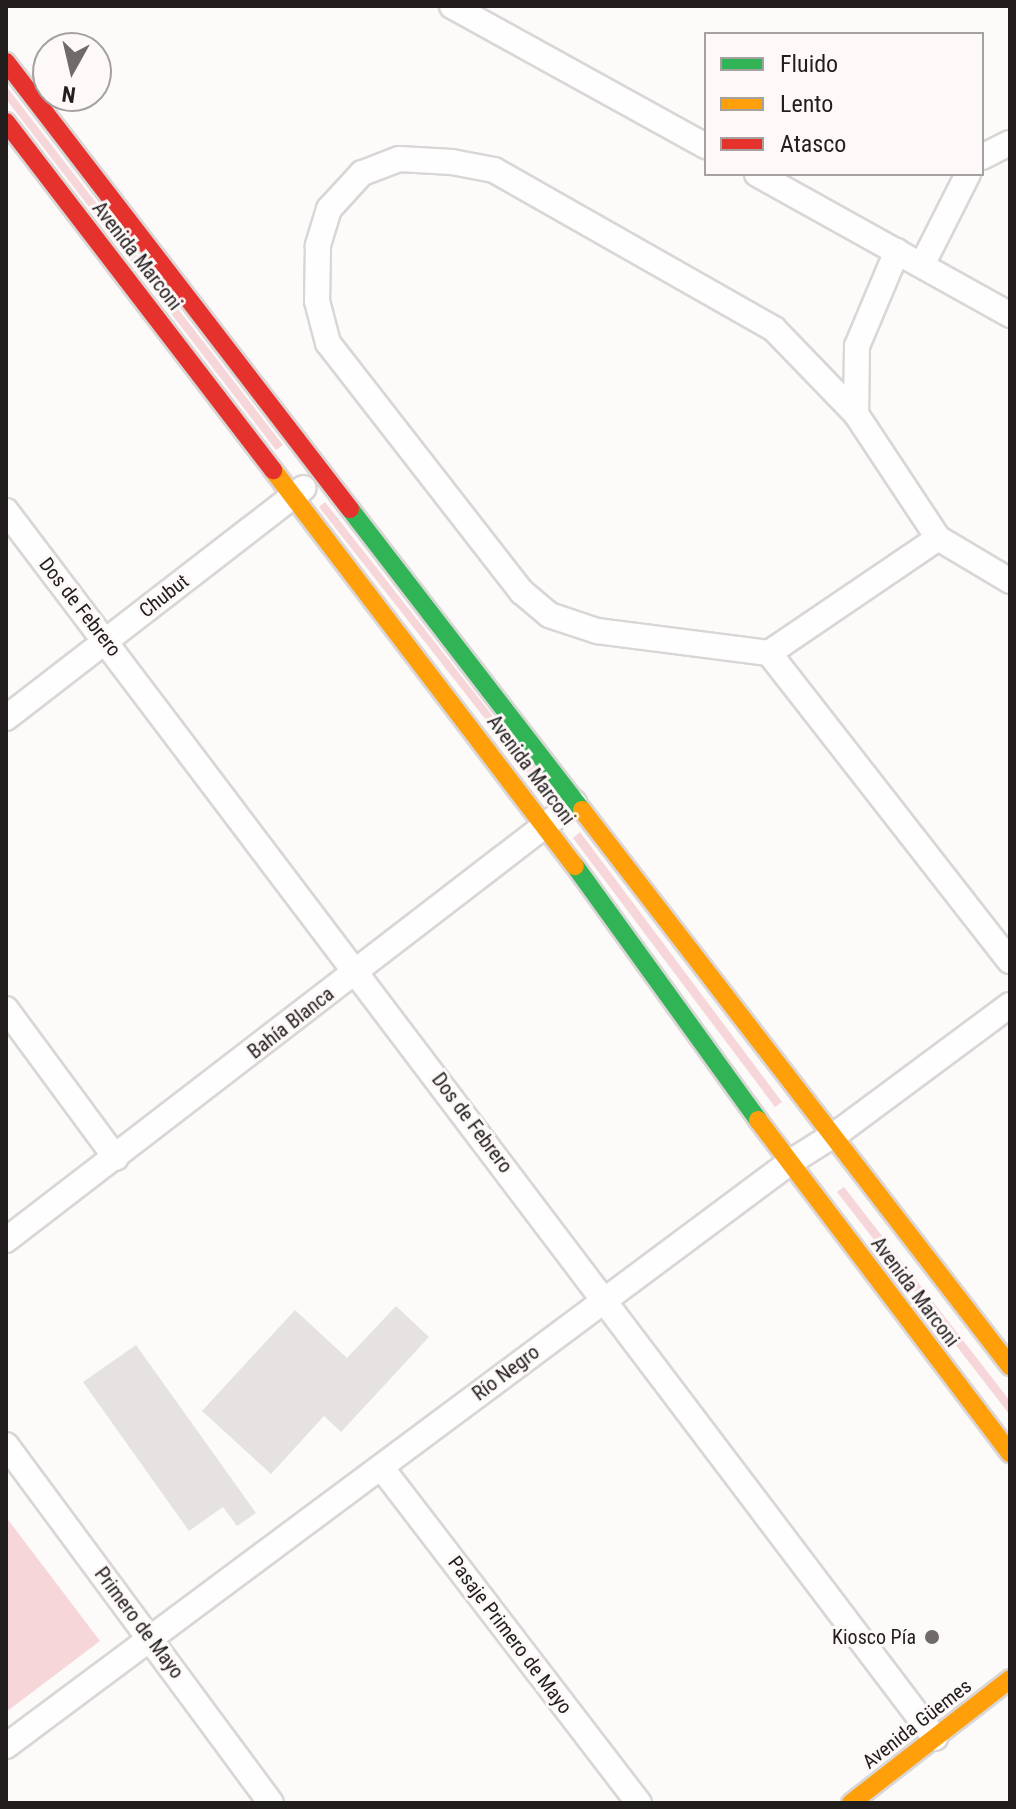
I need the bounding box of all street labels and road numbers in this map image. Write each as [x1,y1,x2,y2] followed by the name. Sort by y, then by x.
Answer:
[87,197,187,315] street label: Avenida Marconi
[34,553,126,661] street label: Dos de Febrero
[135,569,193,623] street label: Chubut
[482,710,580,830] street label: Avenida Marconi
[243,982,339,1064] street label: Bahía Blanca
[427,1068,517,1178] street label: Dos de Febrero
[866,1232,964,1352] street label: Avenida Marconi
[468,1340,544,1406] street label: Río Negro
[443,1551,577,1719] street label: Pasaje Primero de Mayo
[89,1563,189,1683] street label: Primero de Mayo
[858,1674,976,1774] street label: Avenida Güemes

